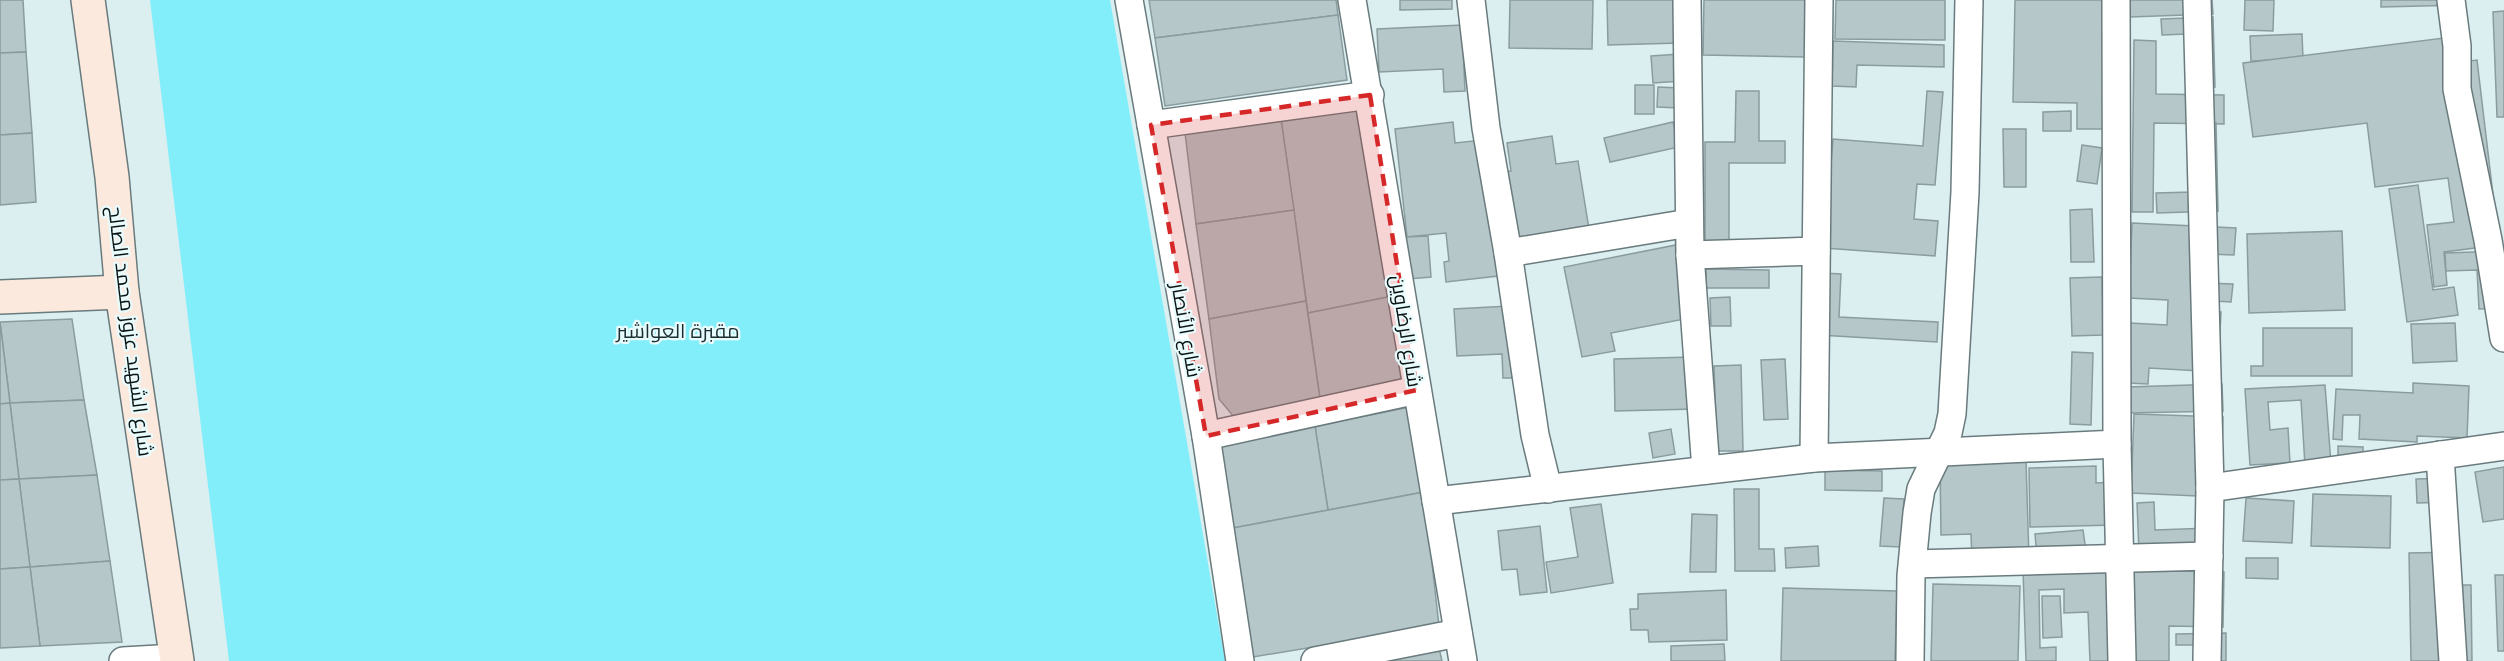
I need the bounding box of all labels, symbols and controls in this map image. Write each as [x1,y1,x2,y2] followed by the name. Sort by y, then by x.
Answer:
[101,204,160,458] street label: شارع الشهيد عزوز محمد الصالح
[1384,273,1429,389] street label: شارع الرضاوين
[1164,280,1209,380] street label: شارع الأنصار
[615,317,740,344] park label: مقبرة العواشير

